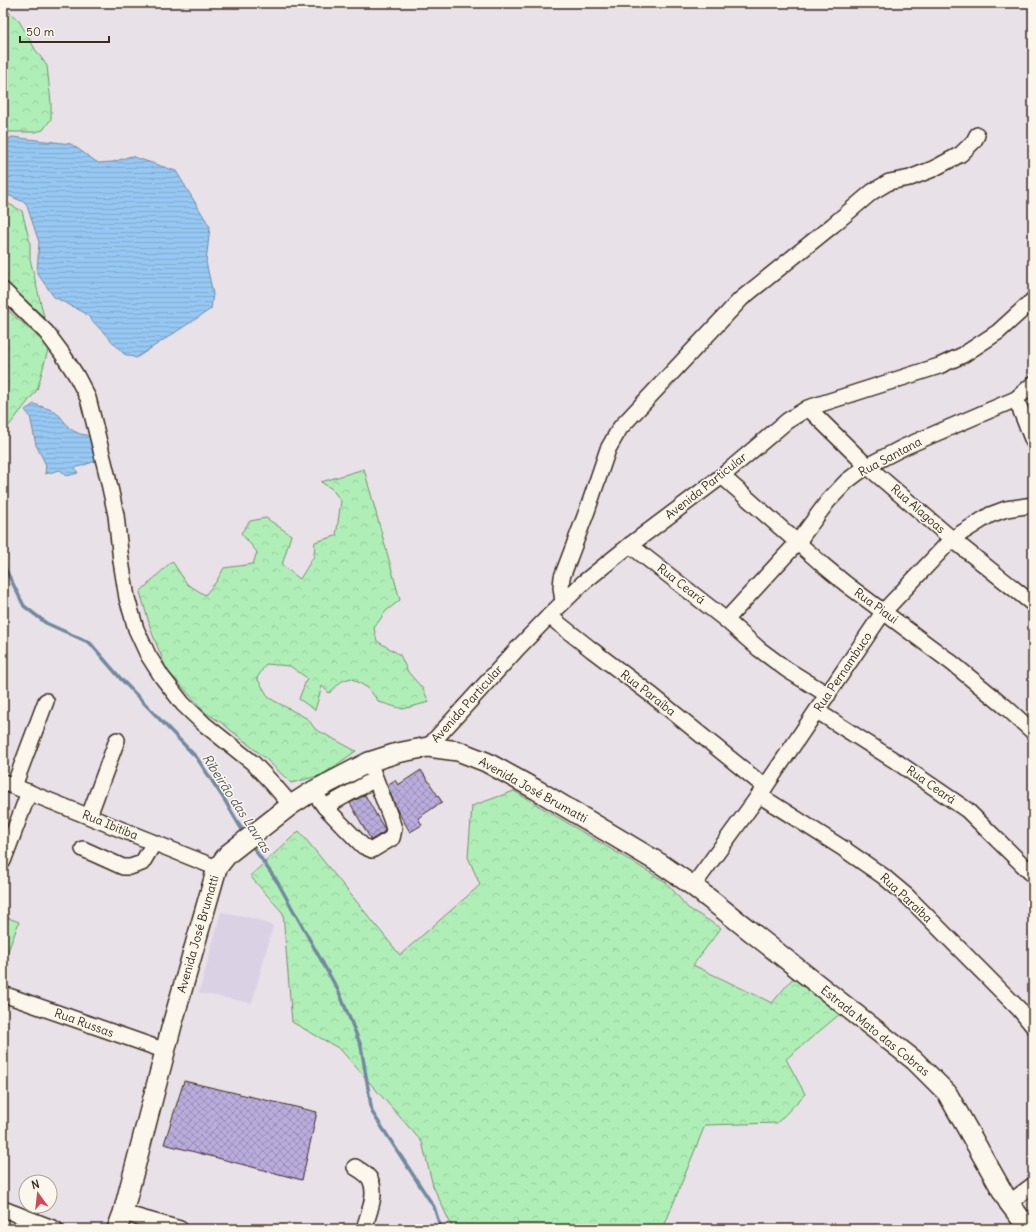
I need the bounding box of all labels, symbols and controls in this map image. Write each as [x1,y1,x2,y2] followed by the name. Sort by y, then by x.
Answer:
[20,18,109,44] scale bar
[26,24,55,39] text: 50 m
[856,434,924,479] street label: Rua Santana
[662,449,750,522] street label: Avenida Particular
[888,481,949,536] street label: Rua Alagoas
[654,560,708,607] street label: Rua Ceará
[851,585,901,627] street label: Rua Piaui
[810,629,875,714] street label: Rua Pernambuco
[428,662,505,746] street label: Avenida Particular
[618,666,679,719] street label: Rua Paraíba
[198,751,275,857] water label: Ribeirão das Lavras
[476,753,590,826] street label: Avenida José Brumatti
[904,762,959,807] street label: Rua Ceará
[80,807,140,843] street label: Rua Ibitiba
[877,870,936,926] street label: Rua Paraíba
[174,873,222,994] street label: Avenida José Brumatti
[818,982,933,1079] street label: Estrada Mato das Cobras
[52,1005,116,1040] street label: Rua Russas
[18,1174,58,1214] north arrow
[30,1177,41,1192] text: N

